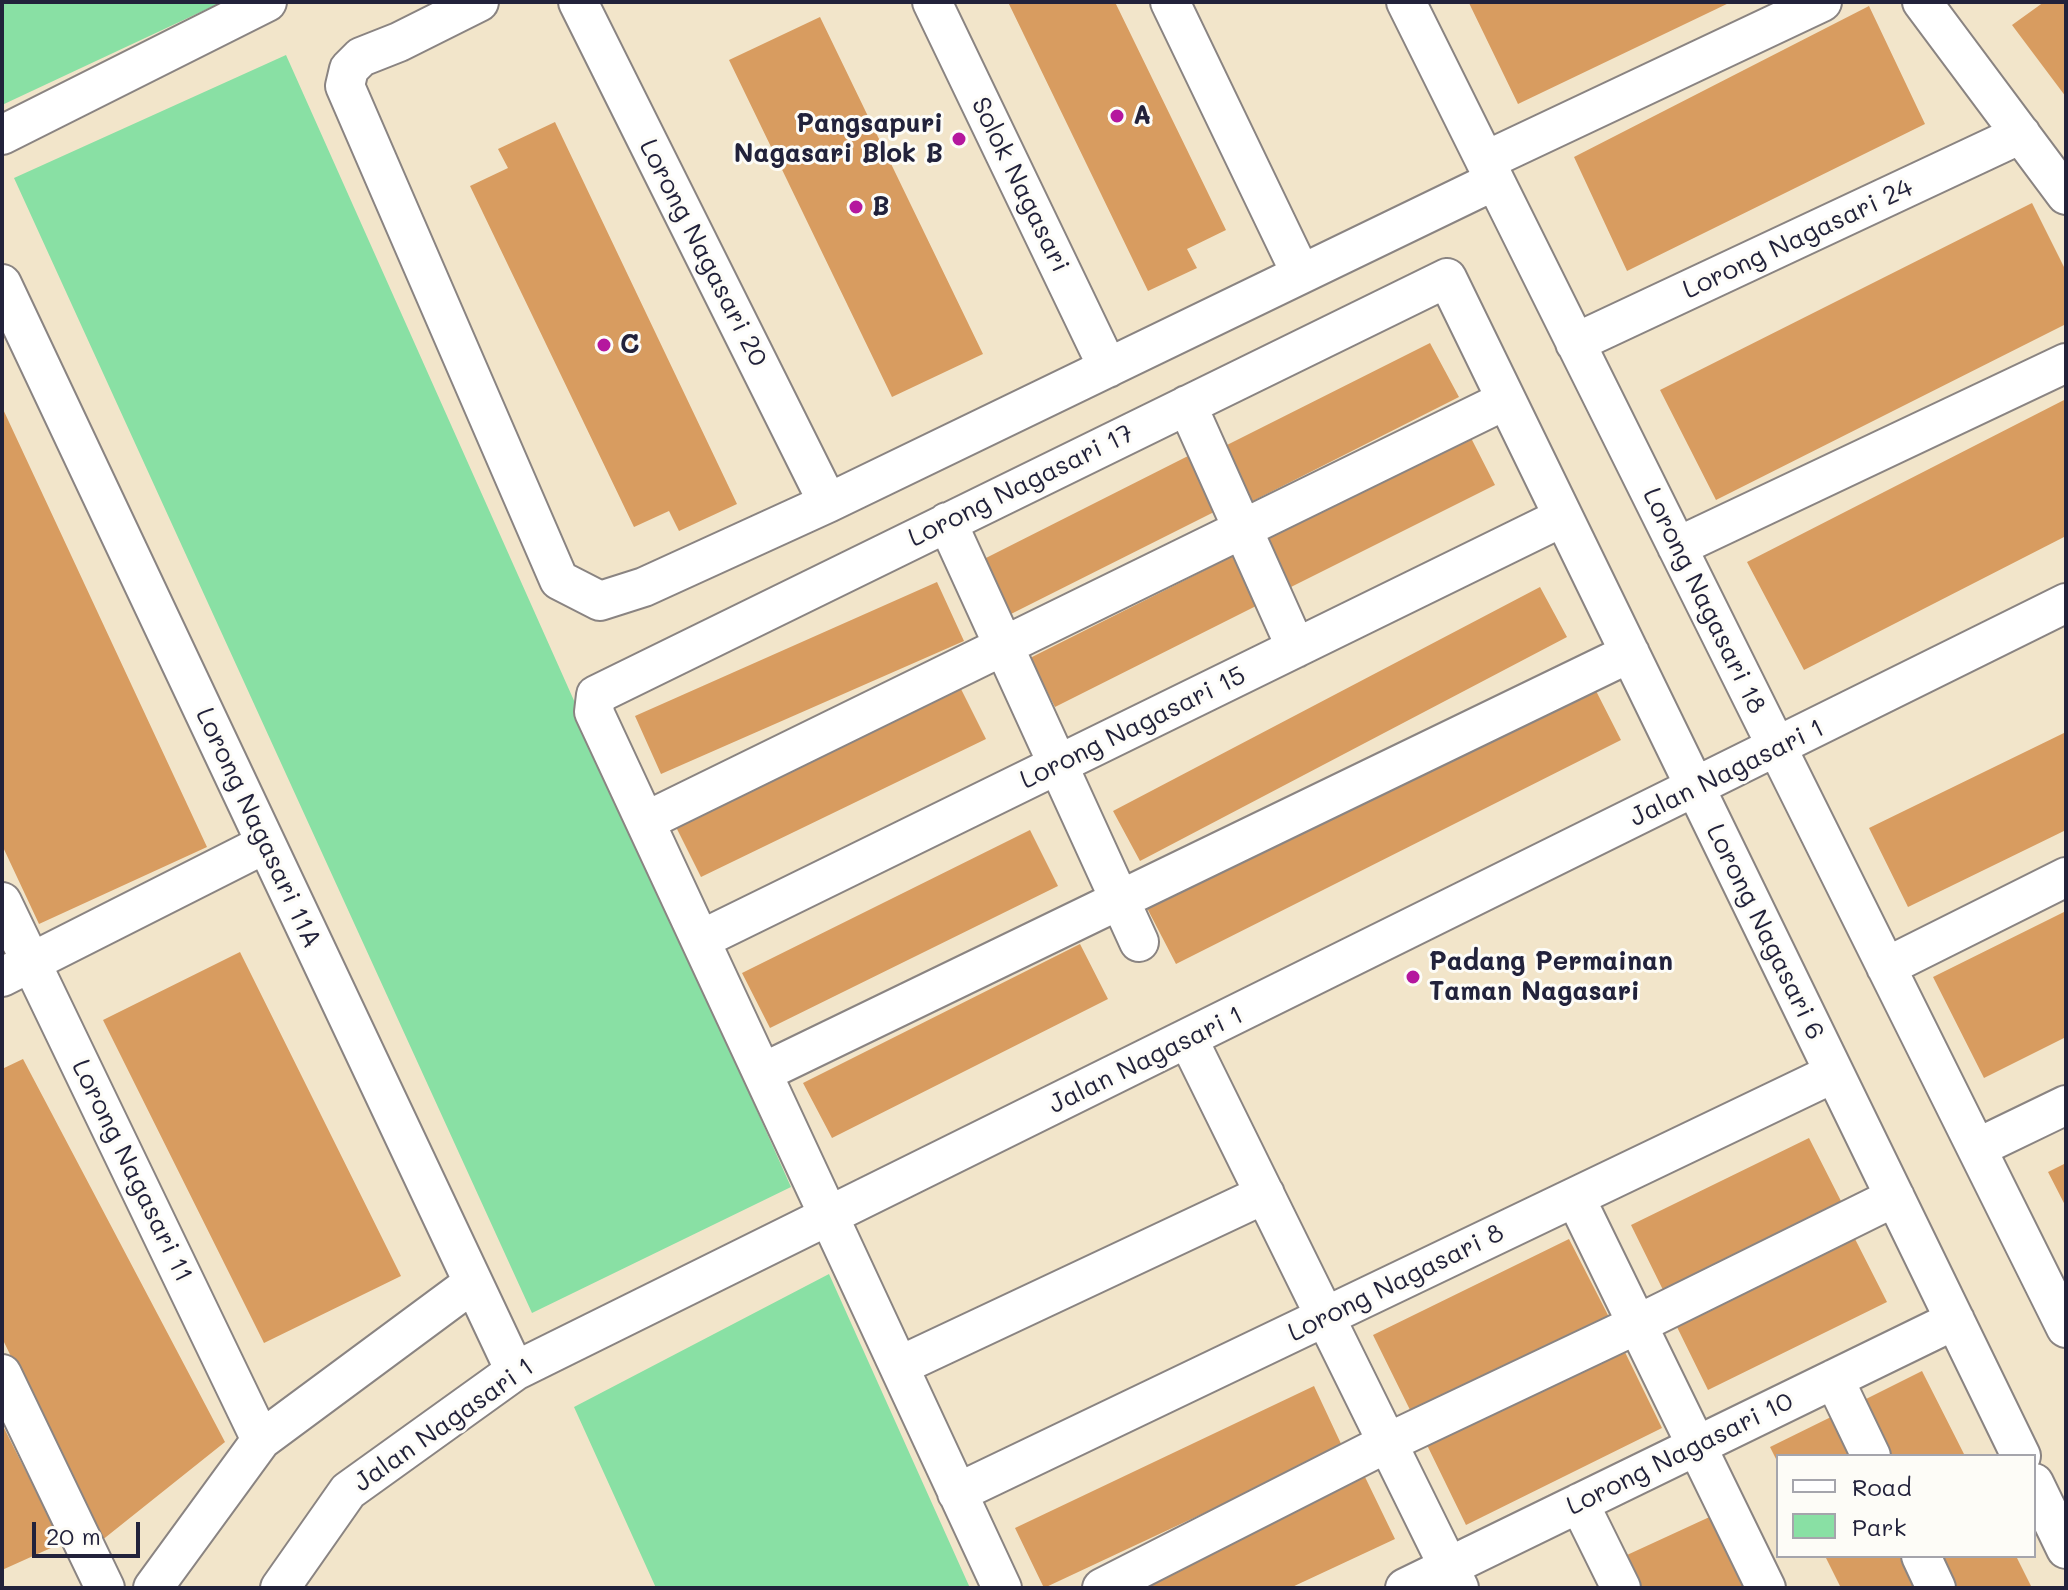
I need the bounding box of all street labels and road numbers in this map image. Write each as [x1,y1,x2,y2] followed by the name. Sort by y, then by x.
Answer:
[964,92,1076,278] street label: Solok Nagasari
[632,134,774,372] street label: Lorong Nagasari 20
[1678,172,1918,306] street label: Lorong Nagasari 24
[903,418,1139,554] street label: Lorong Nagasari 17
[1636,483,1772,719] street label: Lorong Nagasari 18
[1015,660,1251,796] street label: Lorong Nagasari 15
[189,703,327,953] street label: Lorong Nagasari 11A
[1625,712,1829,834] street label: Jalan Nagasari 1
[1699,819,1831,1045] street label: Lorong Nagasari 6
[1044,999,1248,1121] street label: Jalan Nagasari 1
[65,1055,199,1287] street label: Lorong Nagasari 11
[1283,1217,1509,1349] street label: Lorong Nagasari 8
[348,1351,540,1499] street label: Jalan Nagasari 1
[1562,1386,1798,1522] street label: Lorong Nagasari 10

